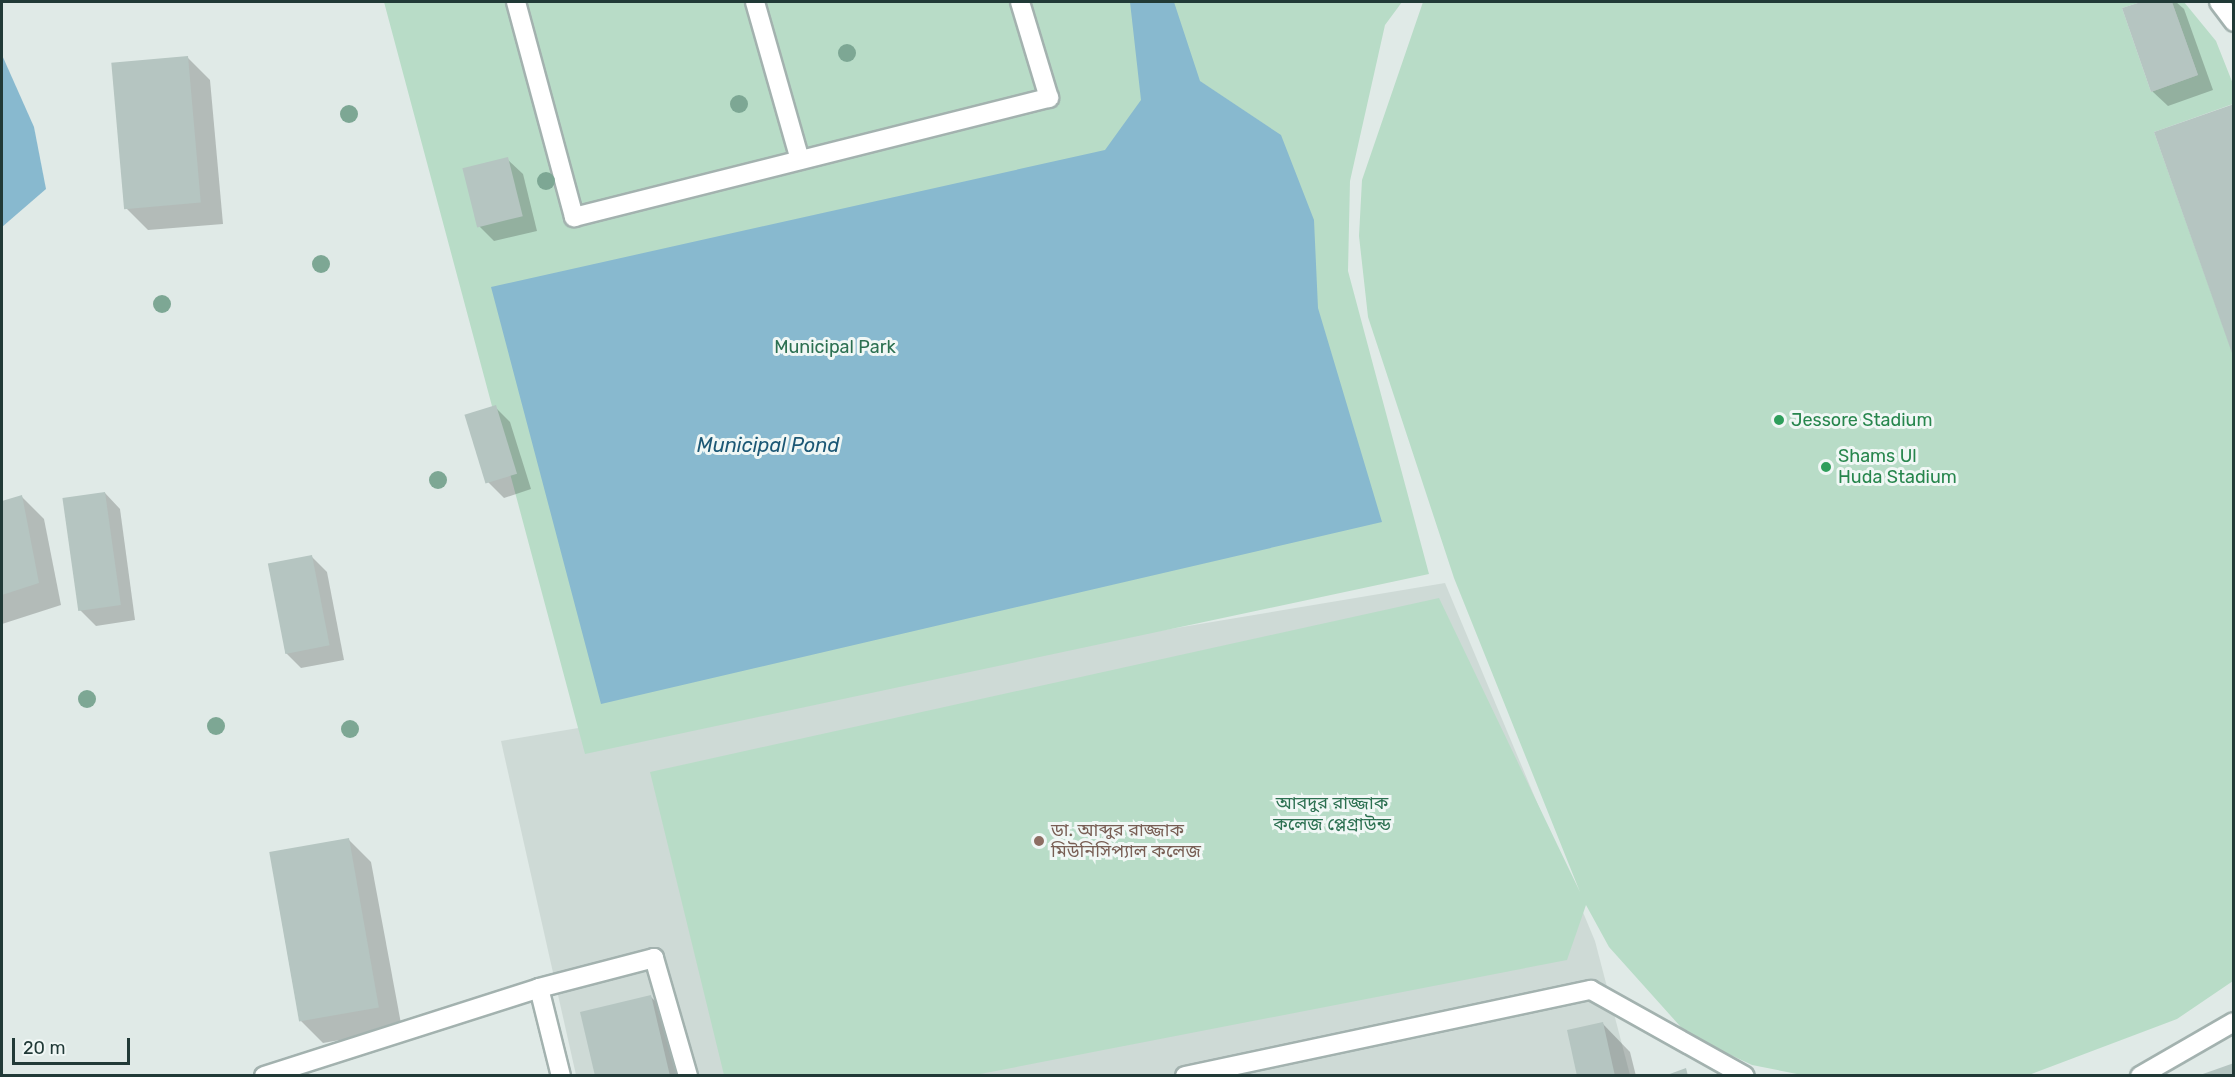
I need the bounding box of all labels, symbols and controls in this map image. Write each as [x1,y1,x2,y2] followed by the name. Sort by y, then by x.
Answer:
[774,336,896,358] park label: Municipal Park
[1791,409,1932,431] place label: Jessore Stadium
[1772,413,1786,427] marker: Jessore Stadium
[697,433,839,457] water label: Municipal Pond
[1838,446,1957,488] place label: Shams Ul Huda Stadium
[1819,460,1833,474] marker: Shams Ul Huda Stadium
[1273,793,1391,836] park label: আবদুর রাজ্জাক কলেজ প্লেগ্রাউন্ড
[1051,820,1201,862] place label: ডা. আব্দুর রাজ্জাক মিউনিসিপ্যাল কলেজ
[1032,834,1046,848] marker: ডা. আব্দুর রাজ্জাক মিউনিসিপ্যাল কলেজ
[15,1026,134,1064] scale bar
[23,1037,65,1059] text: 20 m

